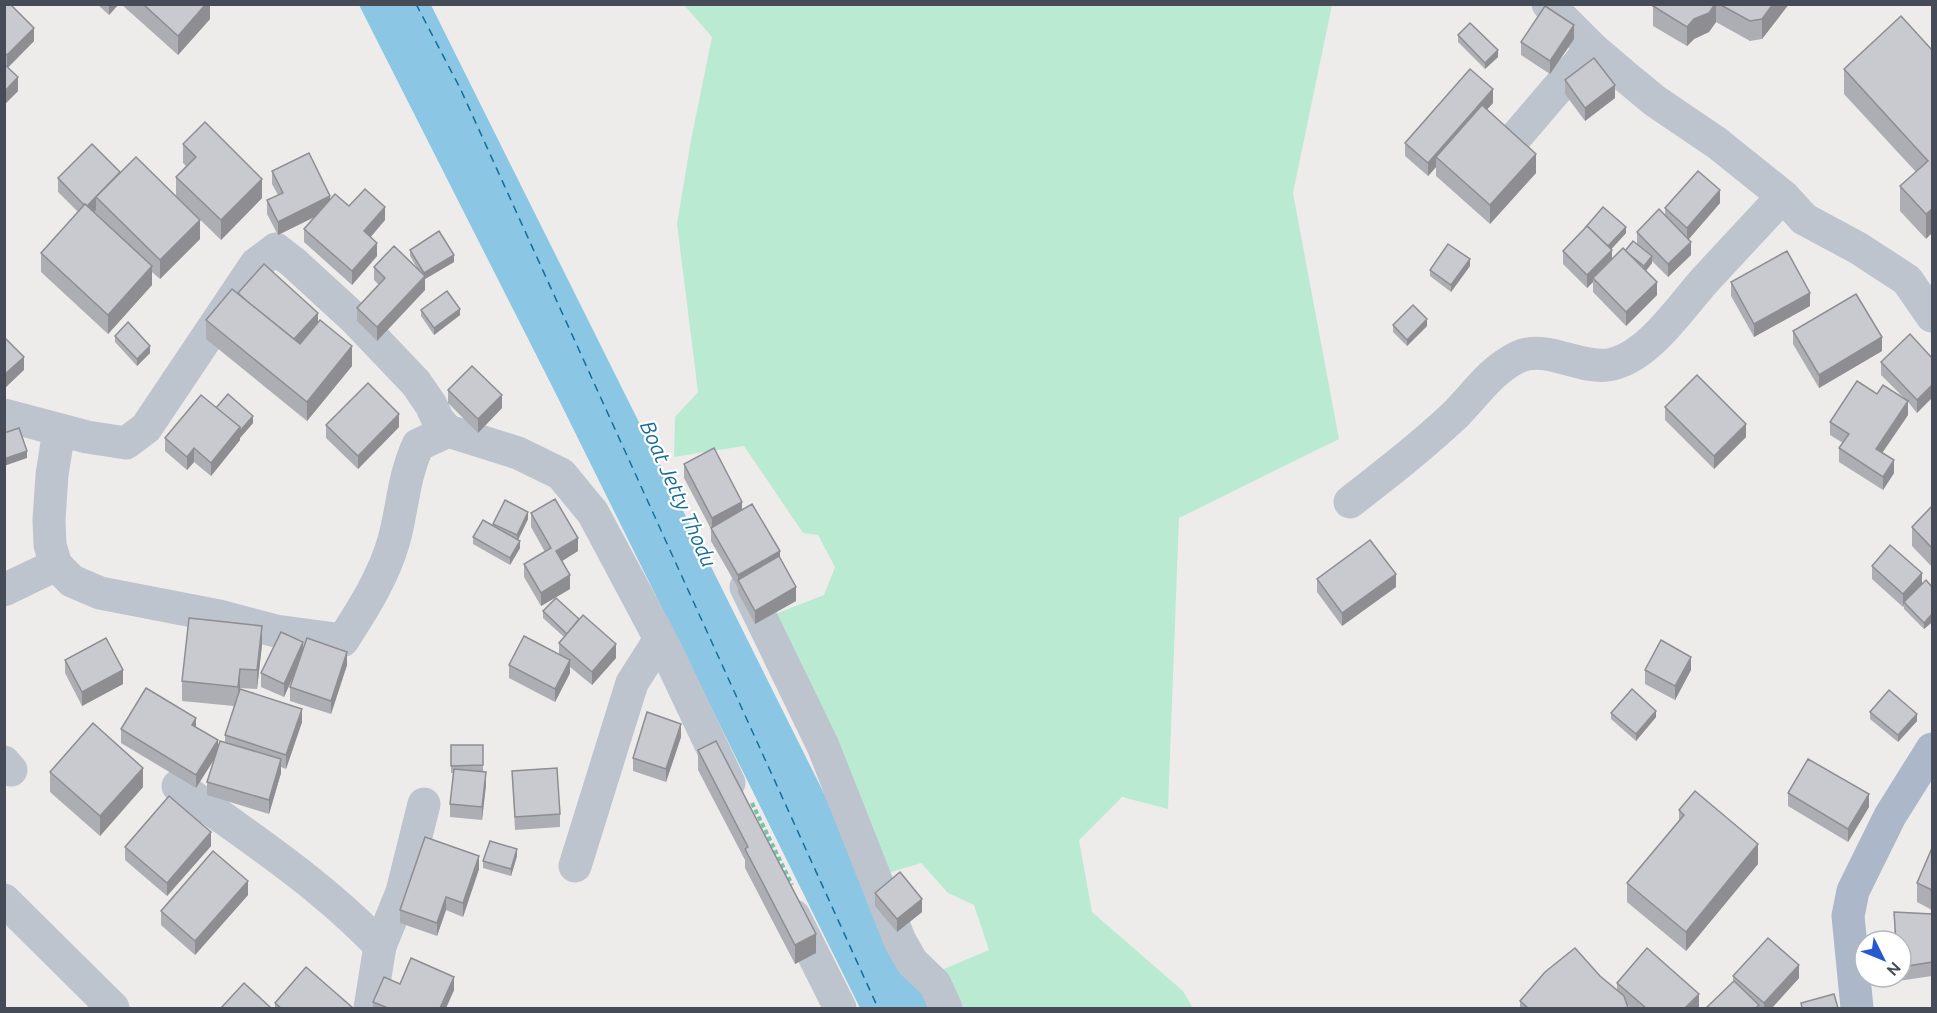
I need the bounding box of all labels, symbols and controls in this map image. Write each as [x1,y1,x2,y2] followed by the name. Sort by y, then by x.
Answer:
[636,417,722,571] water label: Boat Jetty Thodu
[1853,929,1913,989] north arrow
[1883,959,1905,980] text: N

